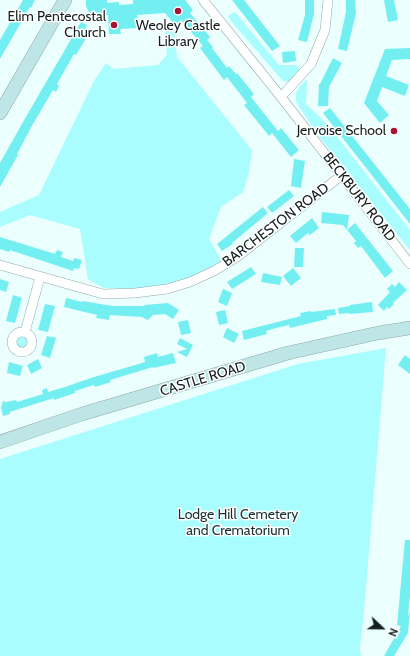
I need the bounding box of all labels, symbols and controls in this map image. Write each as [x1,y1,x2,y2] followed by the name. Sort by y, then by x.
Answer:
[173,6,183,16] marker: Weoley Castle Library
[8,9,106,42] place label: Elim Pentecostal Church
[136,18,220,50] place label: Weoley Castle Library
[109,20,119,30] marker: Elim Pentecostal Church
[297,123,386,139] place label: Jervoise School
[389,126,399,136] marker: Jervoise School
[319,149,399,245] street label: BECKBURY ROAD
[220,180,332,270] street label: BARCHESTON ROAD
[158,358,248,400] street label: CASTLE ROAD
[178,507,298,540] park label: Lodge Hill Cemetery and Crematorium
[362,608,402,648] north arrow
[385,626,401,639] text: N

